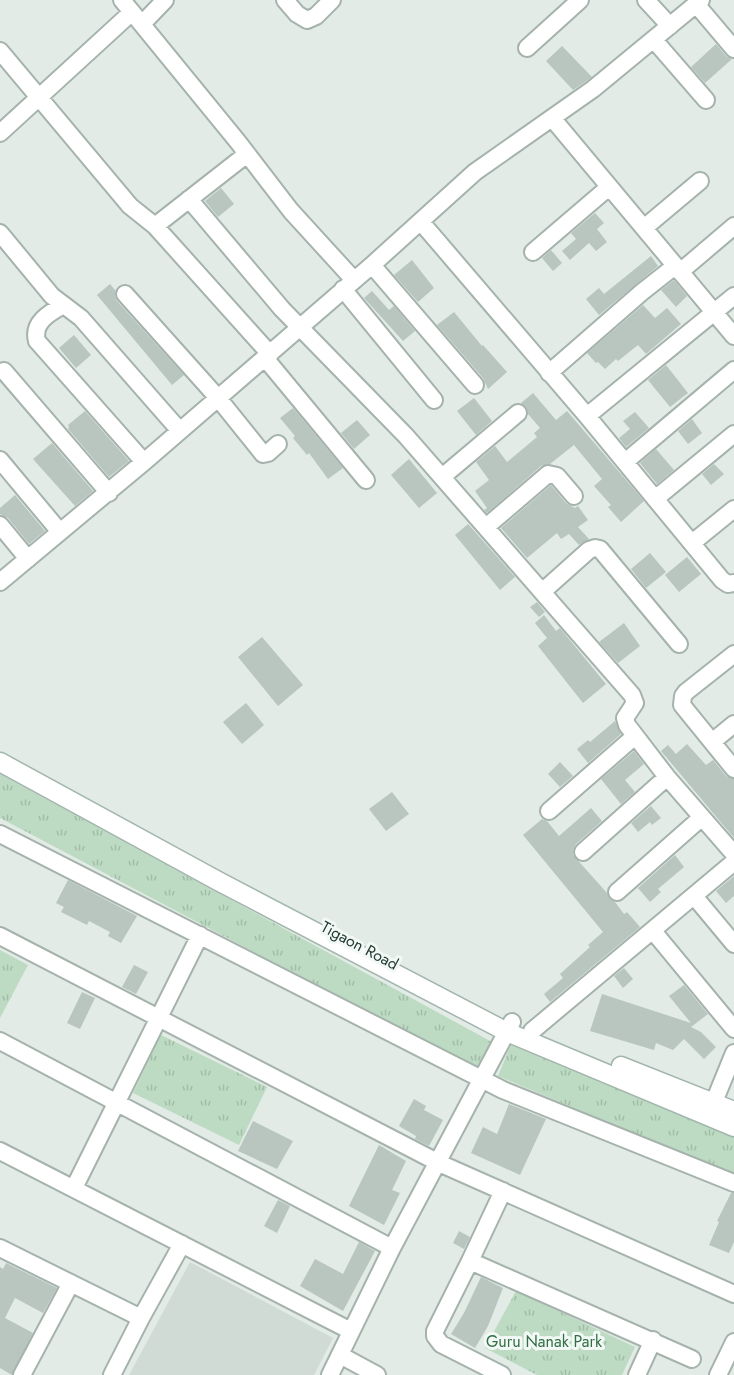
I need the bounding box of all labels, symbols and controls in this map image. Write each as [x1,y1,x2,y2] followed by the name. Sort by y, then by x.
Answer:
[317,915,403,976] street label: Tigaon Road
[486,1330,603,1353] park label: Guru Nanak Park

